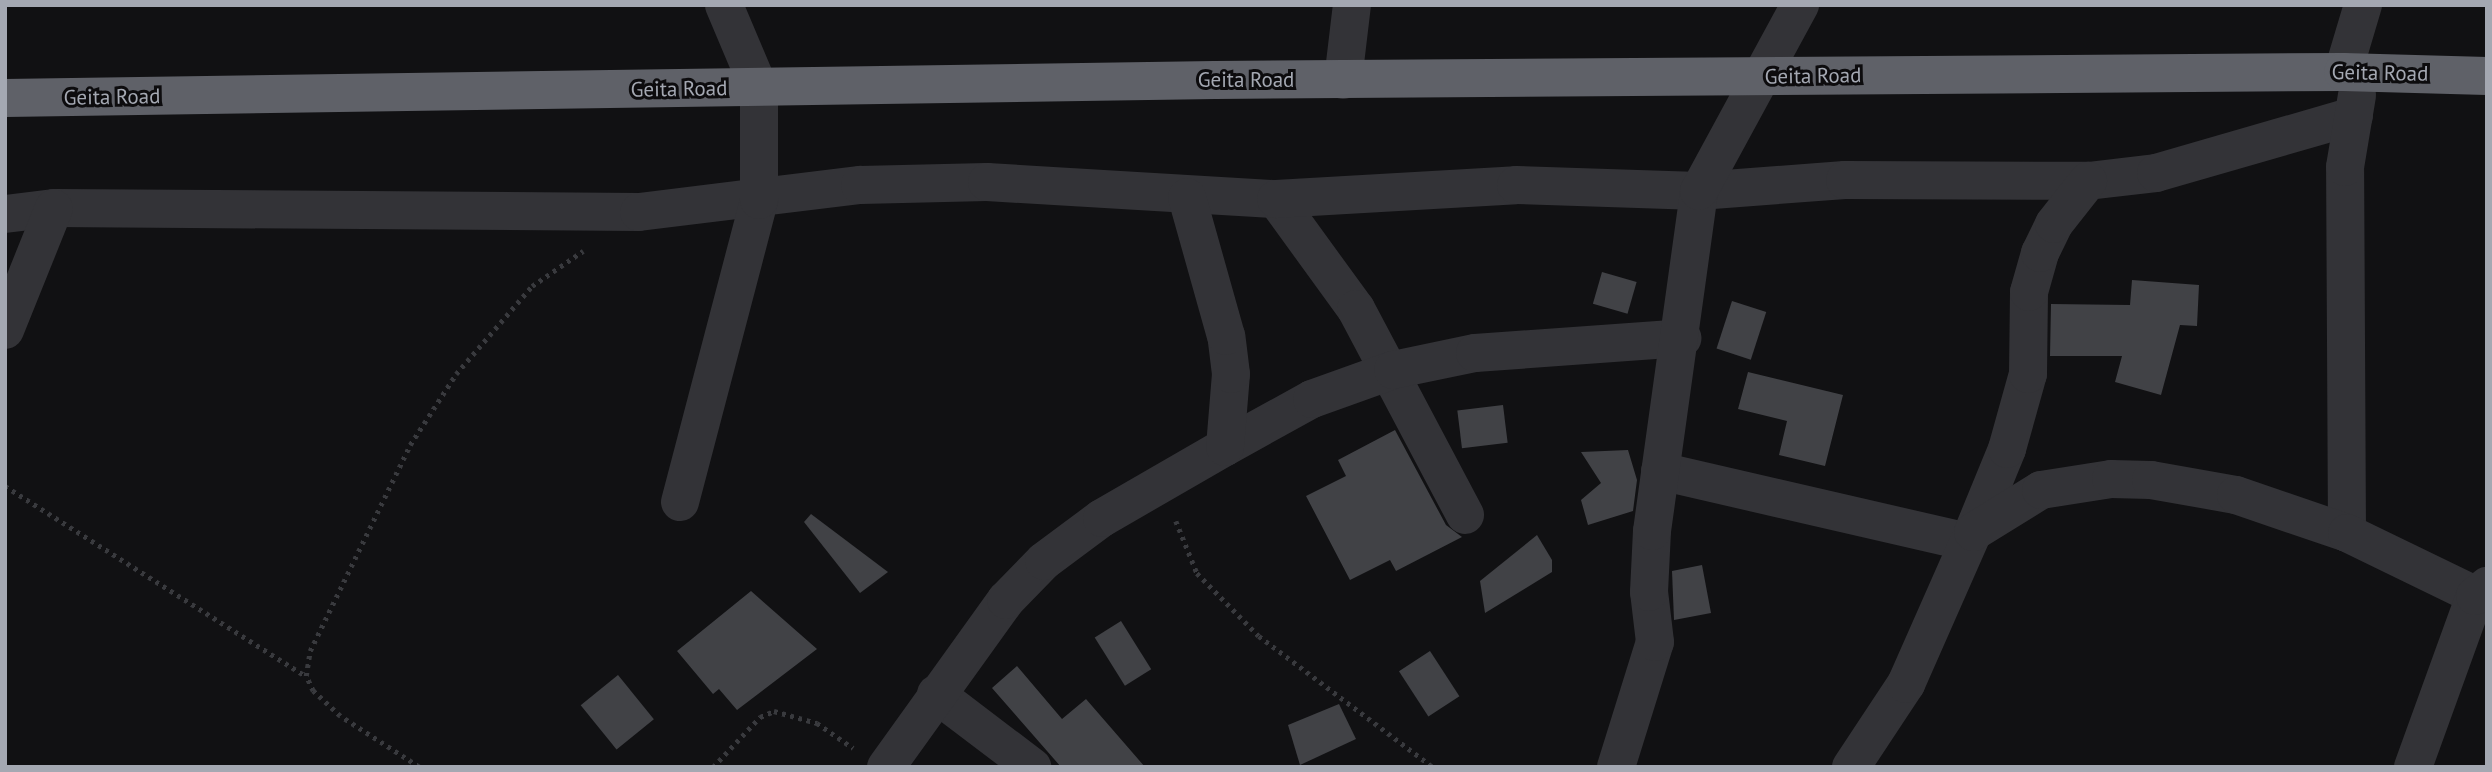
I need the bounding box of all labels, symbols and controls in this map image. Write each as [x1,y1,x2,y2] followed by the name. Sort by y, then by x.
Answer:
[2331,60,2429,86] street label: Geita Road
[1764,63,1862,89] street label: Geita Road
[1198,67,1294,93] street label: Geita Road
[630,76,728,102] street label: Geita Road
[63,84,161,110] street label: Geita Road

